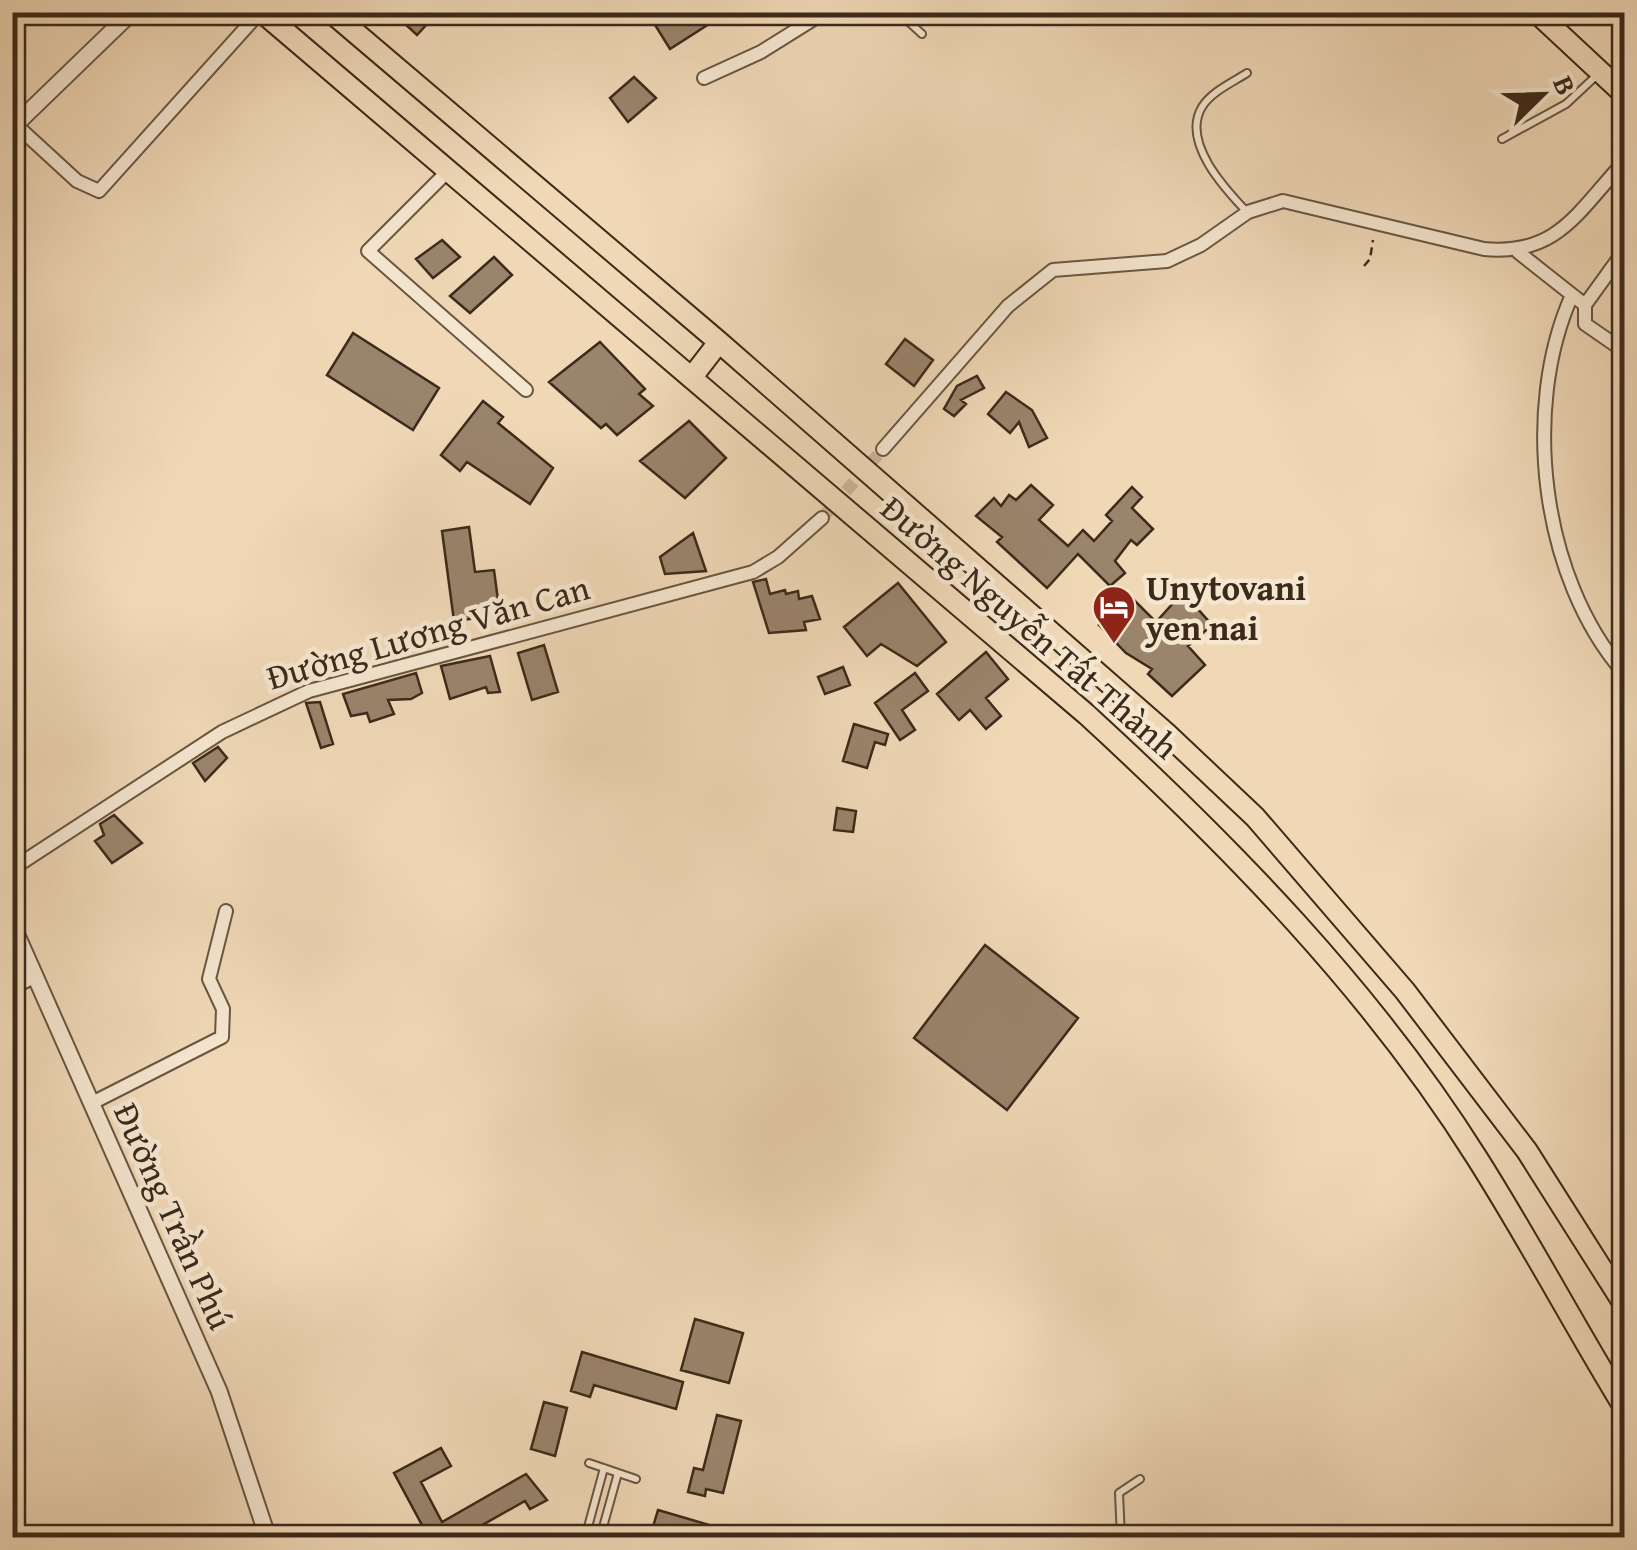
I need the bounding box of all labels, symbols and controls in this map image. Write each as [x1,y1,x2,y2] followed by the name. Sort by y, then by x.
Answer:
[1492,45,1592,145] north arrow
[1543,69,1588,101] text: B
[870,483,1190,771] street label: Đường Nguyễn Tất Thành
[261,561,595,702] street label: Đường Lương Văn Can
[1144,562,1306,653] place label: Unytovani yen nai
[1091,584,1137,645] hotel icon: Unytovani yen nai
[101,1095,247,1337] street label: Đường Trần Phú

